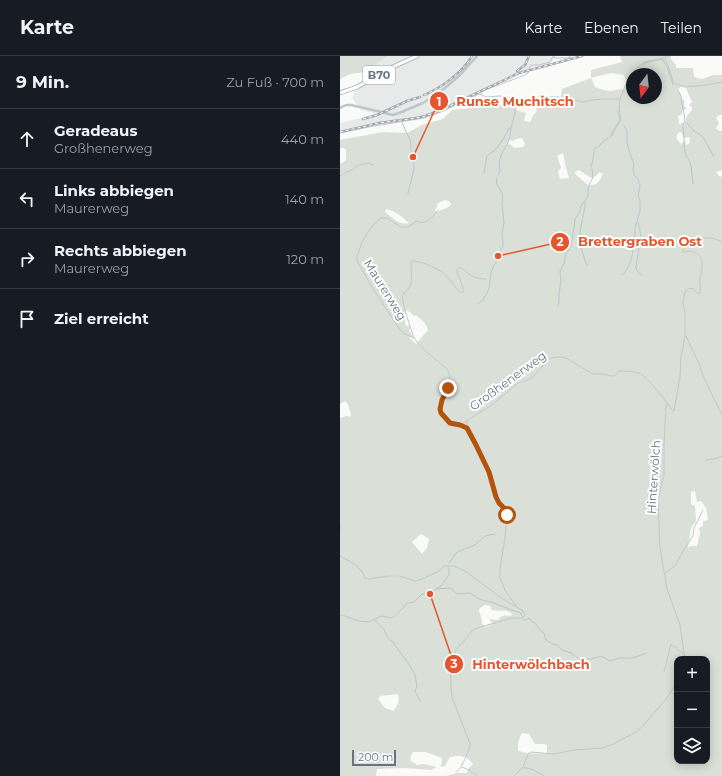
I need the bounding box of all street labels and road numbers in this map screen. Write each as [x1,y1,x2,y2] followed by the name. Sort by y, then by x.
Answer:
[363,66,395,84] road number: B70
[361,256,410,323] street label: Maurerweg
[466,348,549,413] street label: Großhenerweg
[643,440,664,514] street label: Hinterwölch

